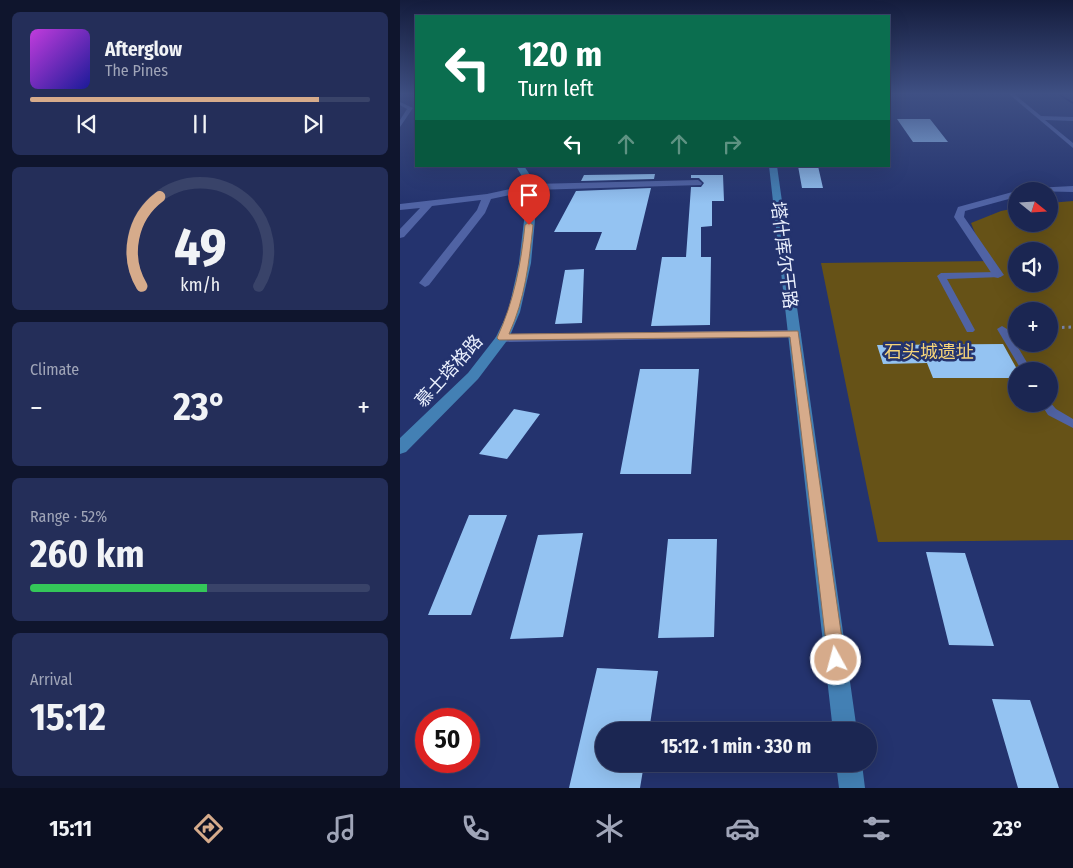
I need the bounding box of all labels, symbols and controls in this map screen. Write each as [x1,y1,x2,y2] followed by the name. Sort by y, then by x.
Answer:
[518,33,602,75] text: 120 m
[435,35,500,100] icon: left
[105,38,182,61] text: Afterglow
[105,61,168,80] text: The Pines
[518,75,594,102] text: Turn left
[73,110,101,138] icon: previous
[186,110,214,138] icon: pause
[299,110,327,138] icon: next
[559,130,587,158] icon: left
[612,130,640,158] icon: ahead
[665,130,693,158] icon: ahead
[718,130,746,158] icon: right
[508,174,550,225] pin
[515,181,543,209] icon: arrive
[1008,182,1058,232] north arrow
[1008,182,1058,412] map controls
[767,200,801,310] street label: 塔什库尔干路
[174,216,226,279] text: 49
[1008,242,1058,292] button: sound
[180,274,220,296] text: km/h
[1008,302,1058,352] button: +
[411,330,487,412] street label: 慕士塔格路
[884,341,974,363] park label: 石头城遗址
[30,360,79,379] text: Climate
[1008,362,1058,412] button: −
[173,384,227,430] text: 23°
[30,391,43,424] text: −
[357,391,370,424] text: +
[30,507,107,526] text: Range · 52%
[30,531,144,577] text: 260 km
[809,633,861,685] position arrow
[30,670,72,689] text: Arrival
[30,694,106,740] text: 15:12
[415,708,480,773] speed limit sign: 50
[661,735,811,758] text: 15:12 · 1 min · 330 m
[191,811,226,846] icon: directions
[324,811,359,846] icon: music
[458,811,493,846] icon: phone
[592,811,627,846] icon: climate
[725,811,760,846] icon: car
[859,811,894,846] icon: filters
[49,815,92,842] text: 15:11
[993,815,1024,842] text: 23°

